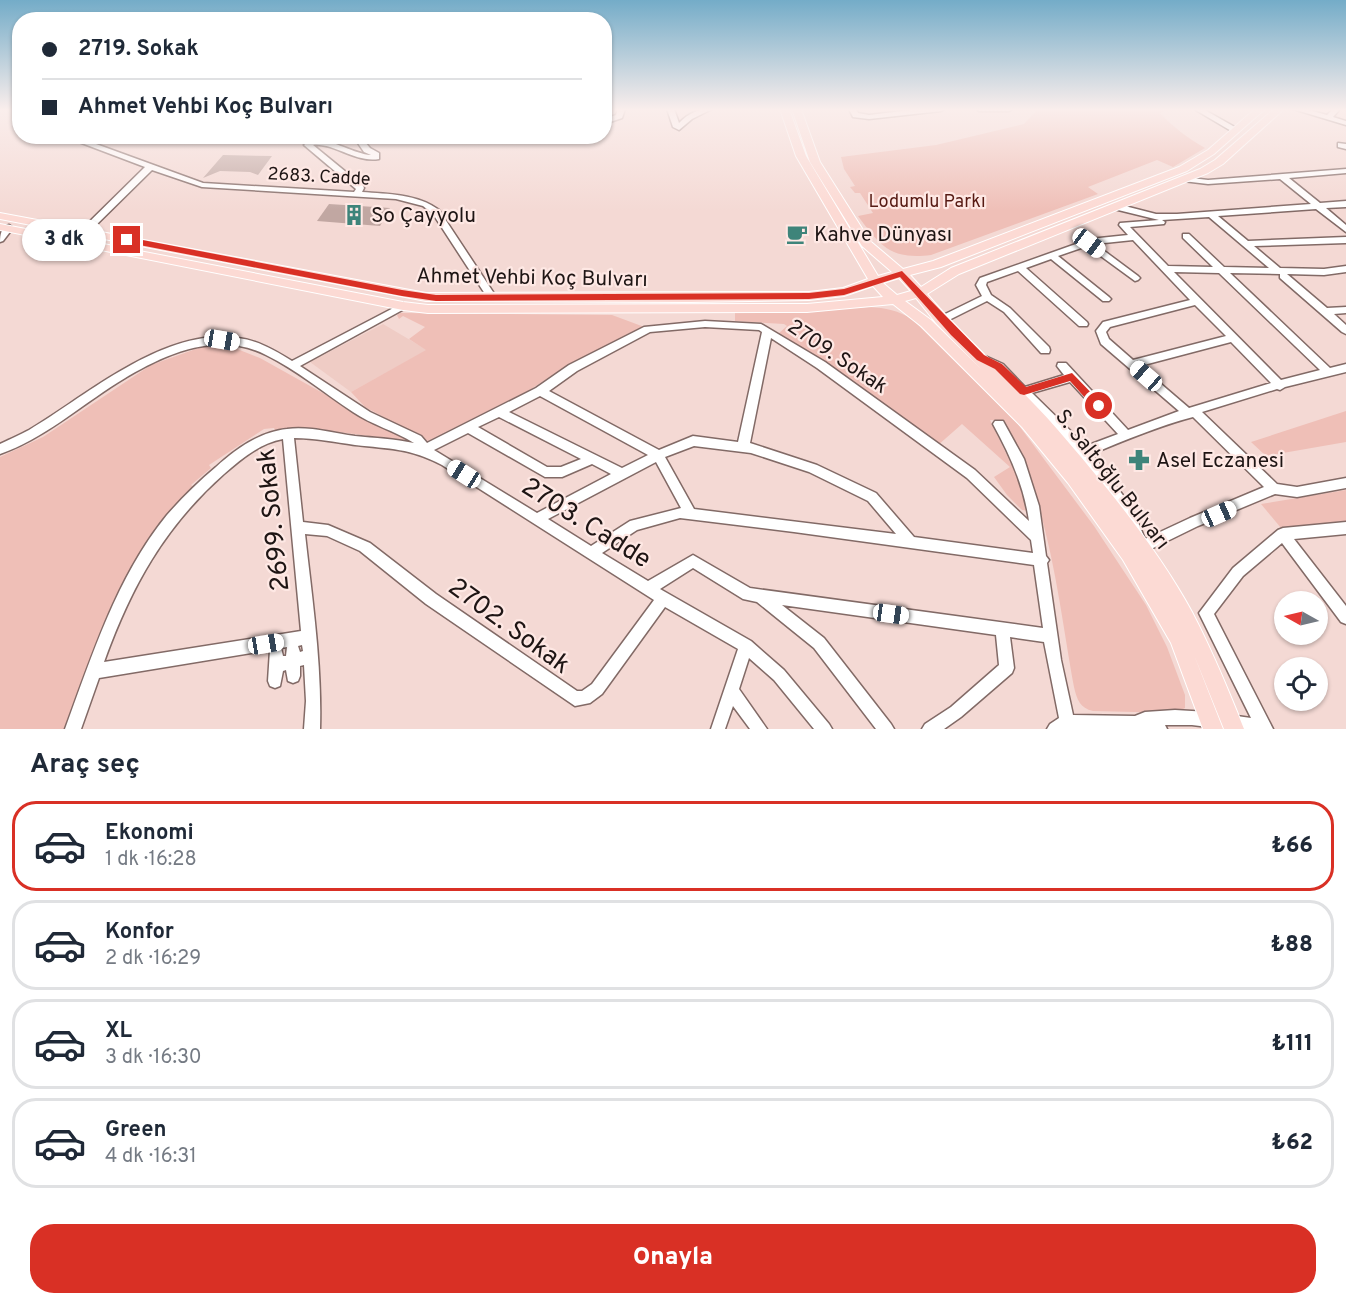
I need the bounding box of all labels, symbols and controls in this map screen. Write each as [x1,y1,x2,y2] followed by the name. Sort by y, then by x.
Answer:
[78,36,199,63] text: 2719. Sokak
[78,94,333,121] text: Ahmet Vehbi Koç Bulvarı
[267,163,371,192] street label: 2683. Cadde
[869,191,985,214] park label: Lodumlu Parkı
[342,203,366,227] building icon: So Çayyolu
[371,203,476,230] place label: So Çayyolu
[22,219,106,261] callout: 3 dk
[785,222,809,246] cafe icon: Kahve Dünyası
[814,222,952,249] place label: Kahve Dünyası
[1069,225,1109,261] car
[113,226,140,253] route end
[44,227,84,253] text: 3 dk
[416,263,648,294] street label: Ahmet Vehbi Koç Bulvarı
[782,314,893,401] street label: 2709. Sokak
[203,328,241,352] car
[1127,357,1165,395] car
[1085,392,1112,419] route start
[1049,404,1175,556] street label: S. Saltoğlu Bulvarı
[251,447,298,593] street label: 2699. Sokak
[1127,448,1151,472] pharmacy icon: Asel Eczanesi
[1156,448,1284,475] place label: Asel Eczanesi
[444,457,484,491] car
[515,471,657,577] street label: 2703. Cadde
[1199,498,1239,530] car
[441,572,576,682] street label: 2702. Sokak
[1274,591,1328,645] north arrow
[1274,591,1328,711] map controls
[872,603,910,625] car
[247,632,285,656] car
[1274,657,1328,711] button: locate
[30,748,140,782] text: Araç seç
[33,819,87,873] icon: car
[105,820,194,847] text: Ekonomi
[1271,833,1313,860] text: ₺66
[105,847,197,873] text: 1 dk · 16:28
[33,918,87,972] icon: car
[105,919,174,946] text: Konfor
[1270,932,1313,959] text: ₺88
[105,946,201,972] text: 2 dk · 16:29
[33,1017,87,1071] icon: car
[105,1018,132,1045] text: XL
[1271,1031,1313,1058] text: ₺111
[105,1045,202,1071] text: 3 dk · 16:30
[33,1116,87,1170] icon: car
[105,1117,167,1144] text: Green
[1271,1130,1313,1157] text: ₺62
[105,1144,197,1170] text: 4 dk · 16:31
[30,1224,1316,1293] button: Onayla

